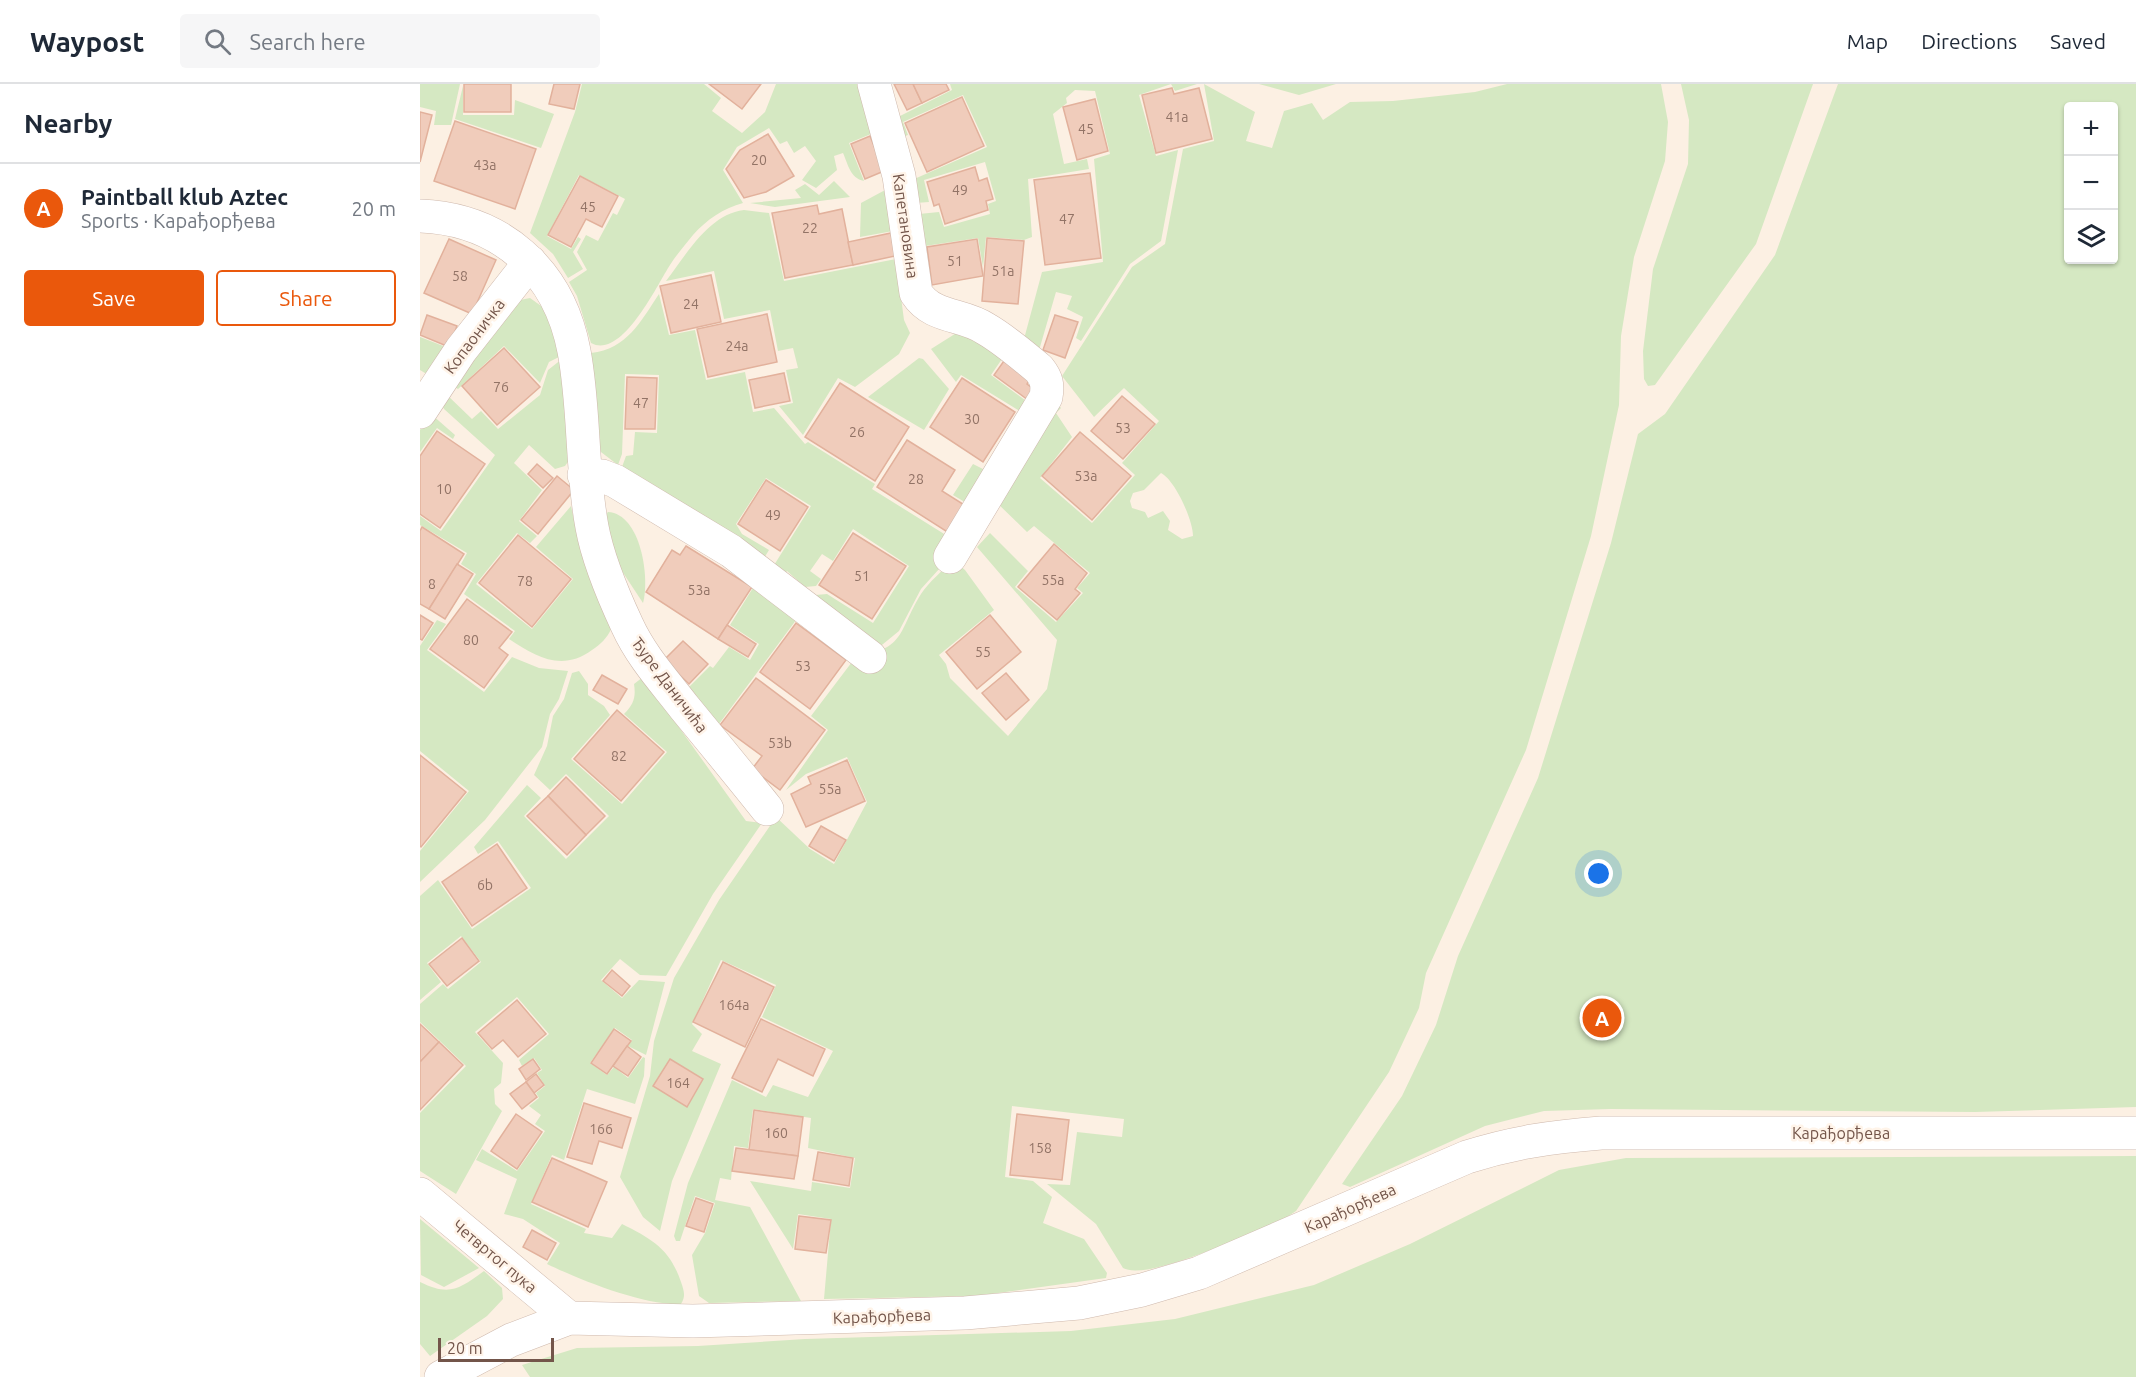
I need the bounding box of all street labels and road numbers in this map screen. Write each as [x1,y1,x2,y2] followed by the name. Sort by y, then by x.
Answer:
[890,172,922,280] street label: Капетановина
[440,295,508,377] street label: Копаоничка
[628,634,712,736] street label: Ђуре Даничића
[1792,1124,1890,1142] street label: Карађорђева
[1301,1180,1399,1236] street label: Карађорђева
[449,1216,541,1296] street label: Четвртог пука
[833,1305,931,1327] street label: Карађорђева

